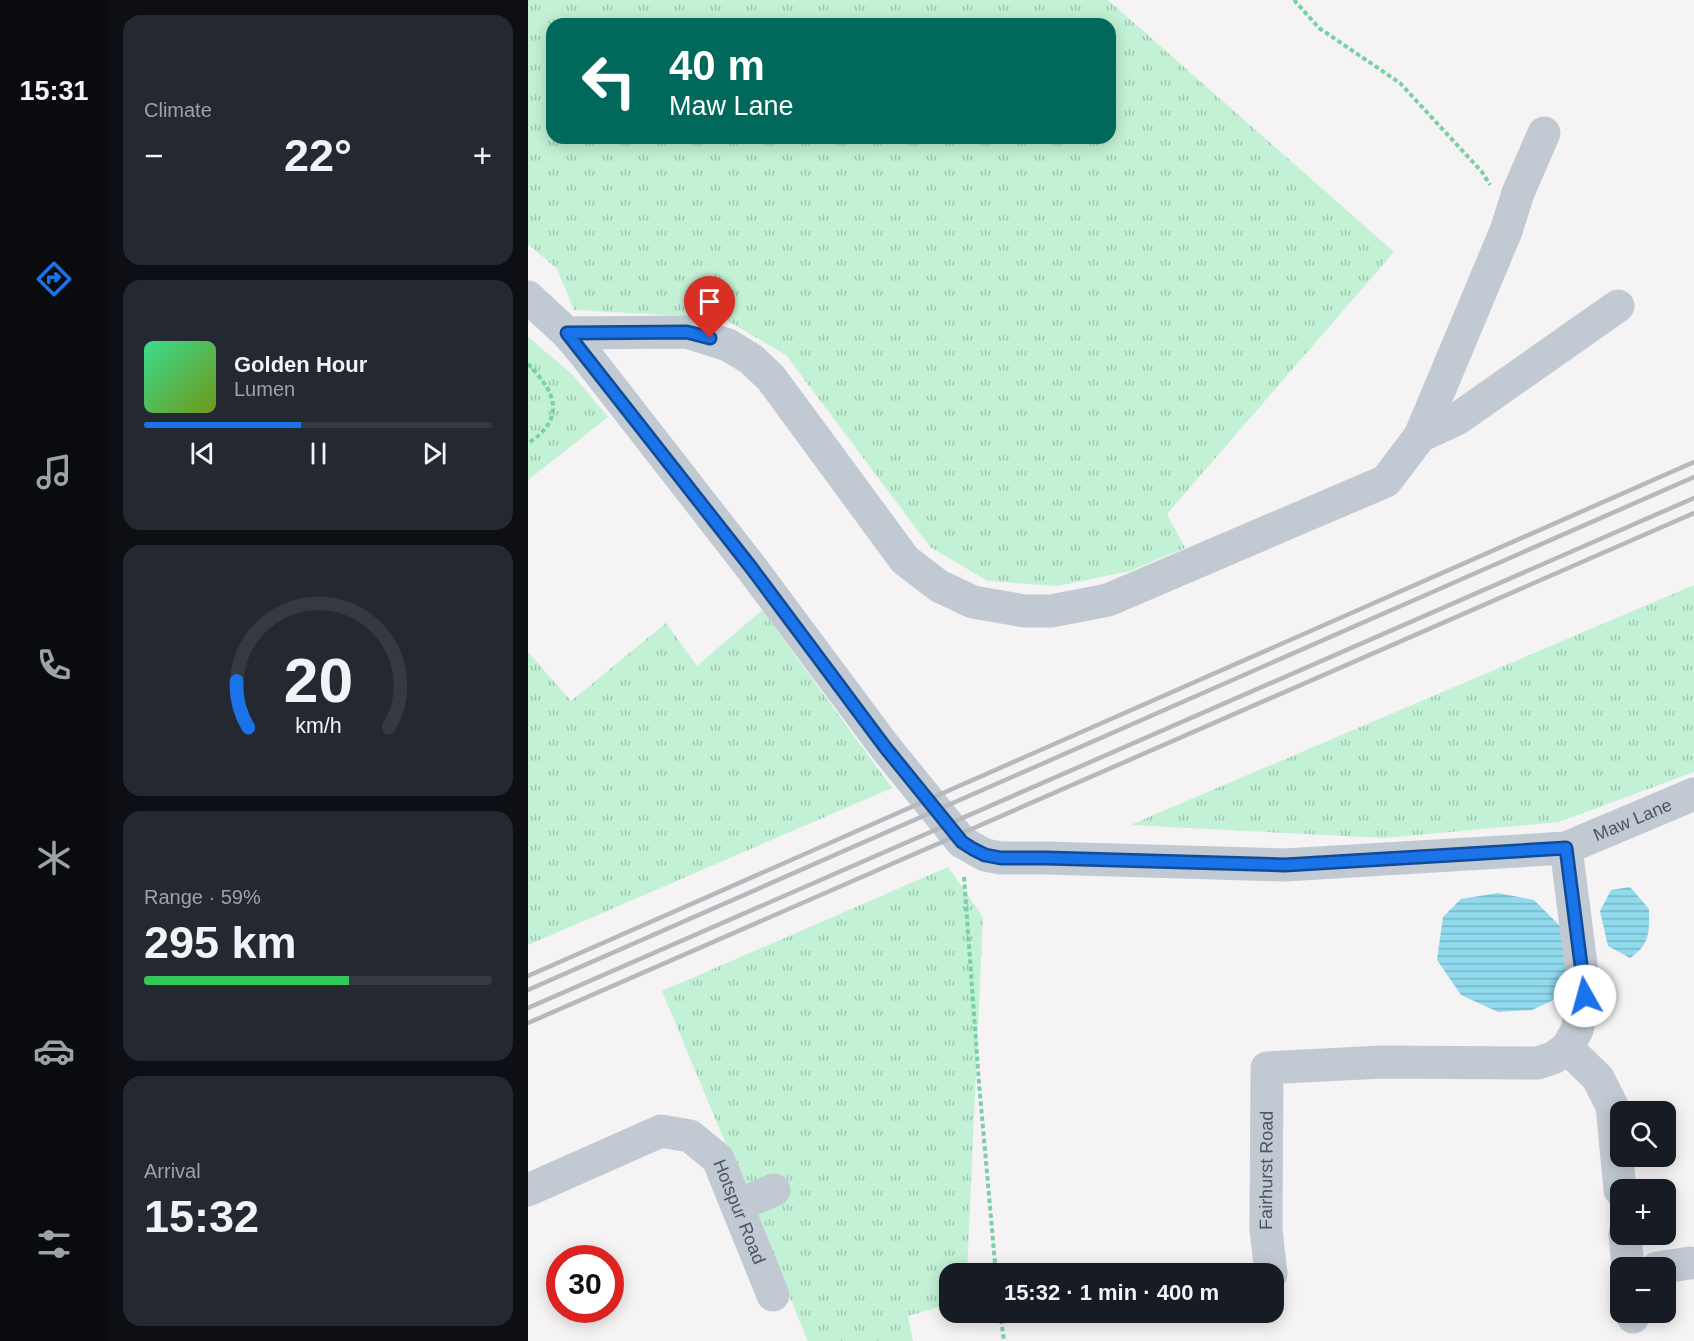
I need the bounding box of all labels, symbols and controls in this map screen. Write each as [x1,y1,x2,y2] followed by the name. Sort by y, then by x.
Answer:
[570,42,648,120] icon: left
[669,42,765,89] text: 40 m
[19,76,89,106] text: 15:31
[669,91,794,121] text: Maw Lane
[144,99,212,121] text: Climate
[284,130,352,181] text: 22°
[144,137,163,174] text: −
[473,137,492,174] text: +
[33,258,75,300] icon: directions
[684,276,735,338] pin
[693,285,726,318] icon: arrive
[234,352,367,377] text: Golden Hour
[234,378,295,400] text: Lumen
[186,437,219,470] icon: previous
[302,437,335,470] icon: pause
[418,437,451,470] icon: next
[33,451,75,493] icon: music
[33,644,75,686] icon: phone
[283,646,353,715] text: 20
[295,714,341,738] text: km/h
[1590,795,1675,845] street label: Maw Lane
[33,837,75,879] icon: climate
[144,886,261,908] text: Range · 59%
[144,917,297,968] text: 295 km
[1553,964,1617,1028] position arrow
[33,1030,75,1072] icon: car
[1610,1101,1676,1323] map controls
[1610,1101,1676,1167] button: search
[1256,1111,1277,1230] street label: Fairhurst Road
[709,1156,769,1267] street label: Hotspur Road
[144,1160,201,1182] text: Arrival
[1610,1179,1676,1245] button: +
[144,1191,259,1242] text: 15:32
[33,1223,75,1265] icon: filters
[546,1245,624,1323] speed limit sign: 30
[1610,1257,1676,1323] button: −
[1004,1280,1219,1305] text: 15:32 · 1 min · 400 m

